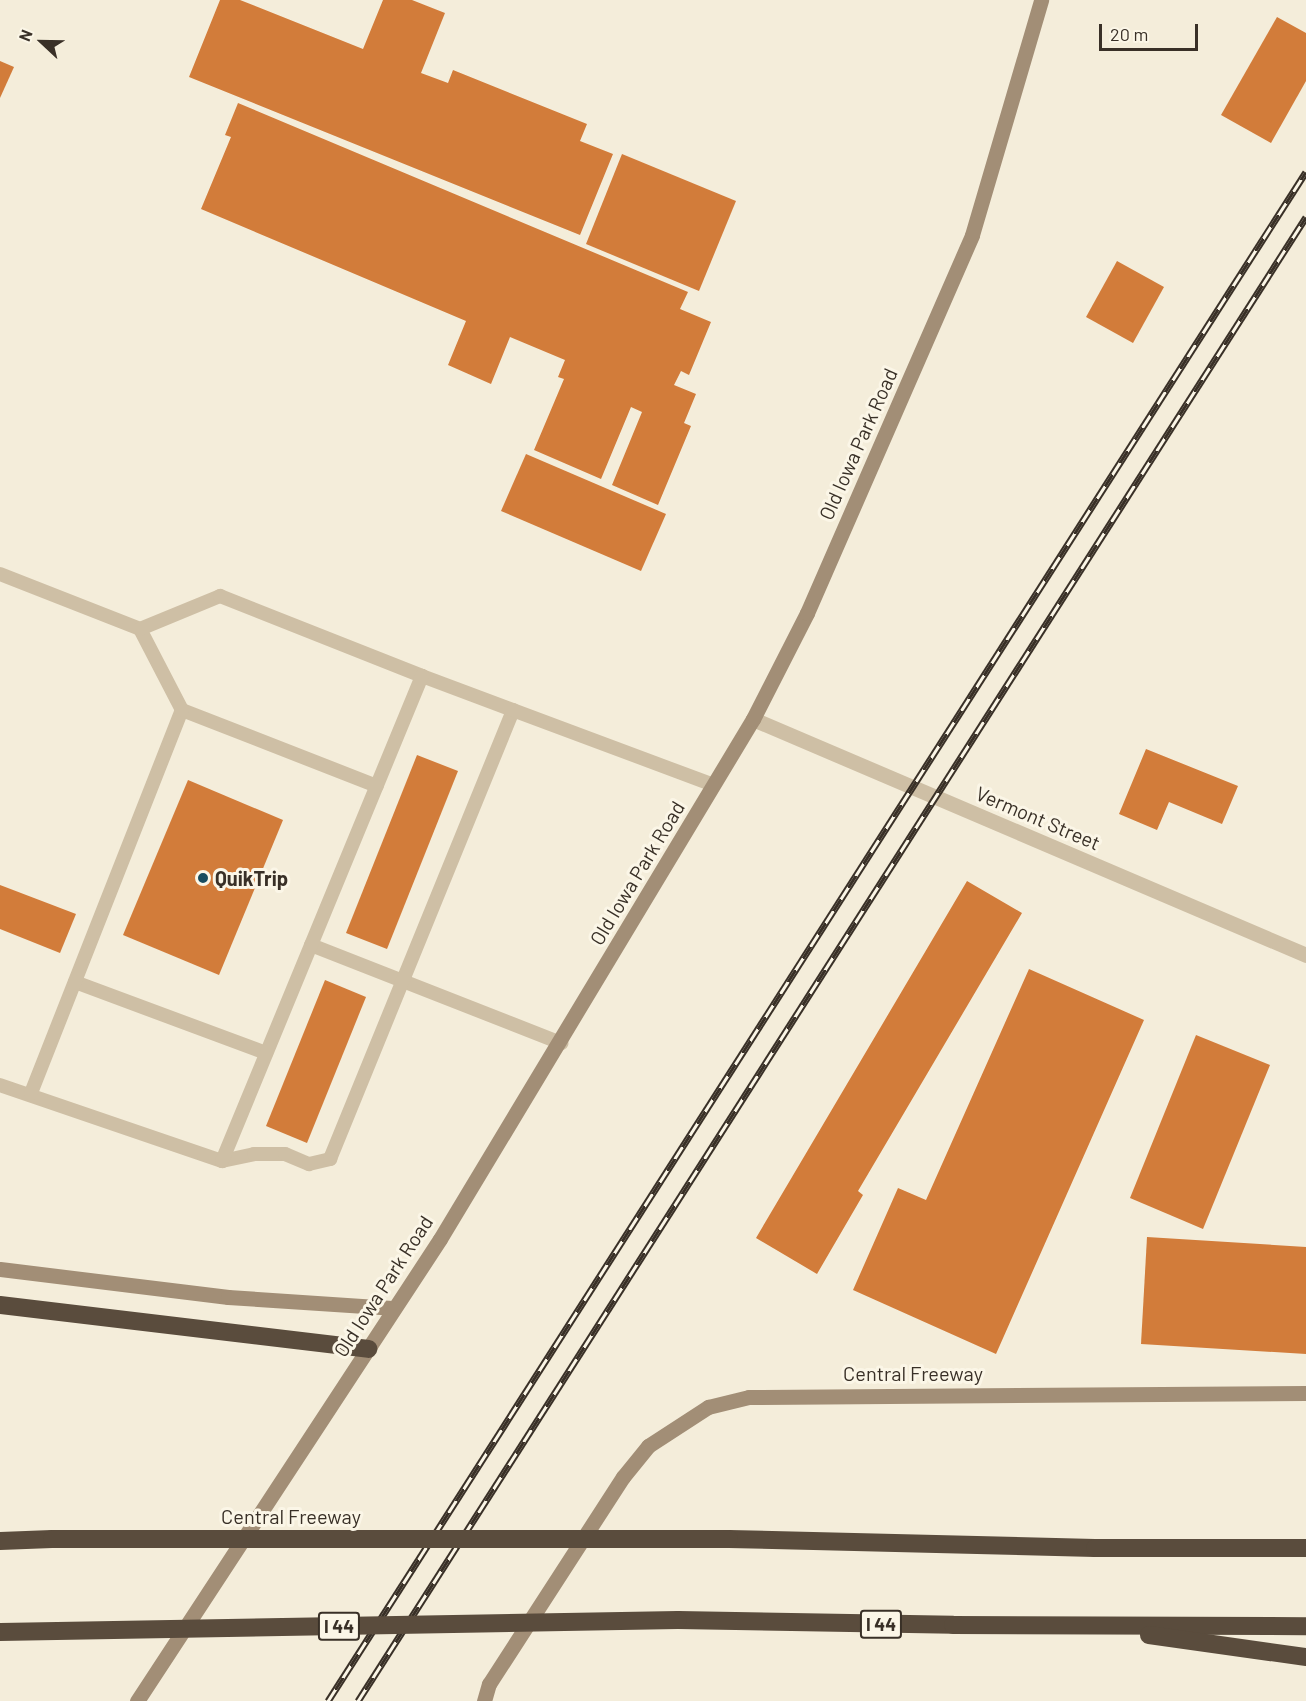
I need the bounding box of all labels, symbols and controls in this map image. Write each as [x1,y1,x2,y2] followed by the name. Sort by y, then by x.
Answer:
[12,12,72,72] north arrow
[1102,12,1201,50] scale bar
[1110,23,1148,45] text: 20 m
[14,27,36,44] text: N
[814,364,902,524] street label: Old Iowa Park Road
[972,781,1104,855] street label: Vermont Street
[585,797,689,949] street label: Old Iowa Park Road
[215,866,288,890] place label: QuikTrip
[196,871,210,885] marker: QuikTrip
[328,1211,438,1361] street label: Old Iowa Park Road
[843,1361,983,1385] street label: Central Freeway
[221,1504,361,1528] street label: Central Freeway
[858,1609,904,1639] road number: I 44
[316,1611,362,1641] road number: I 44

